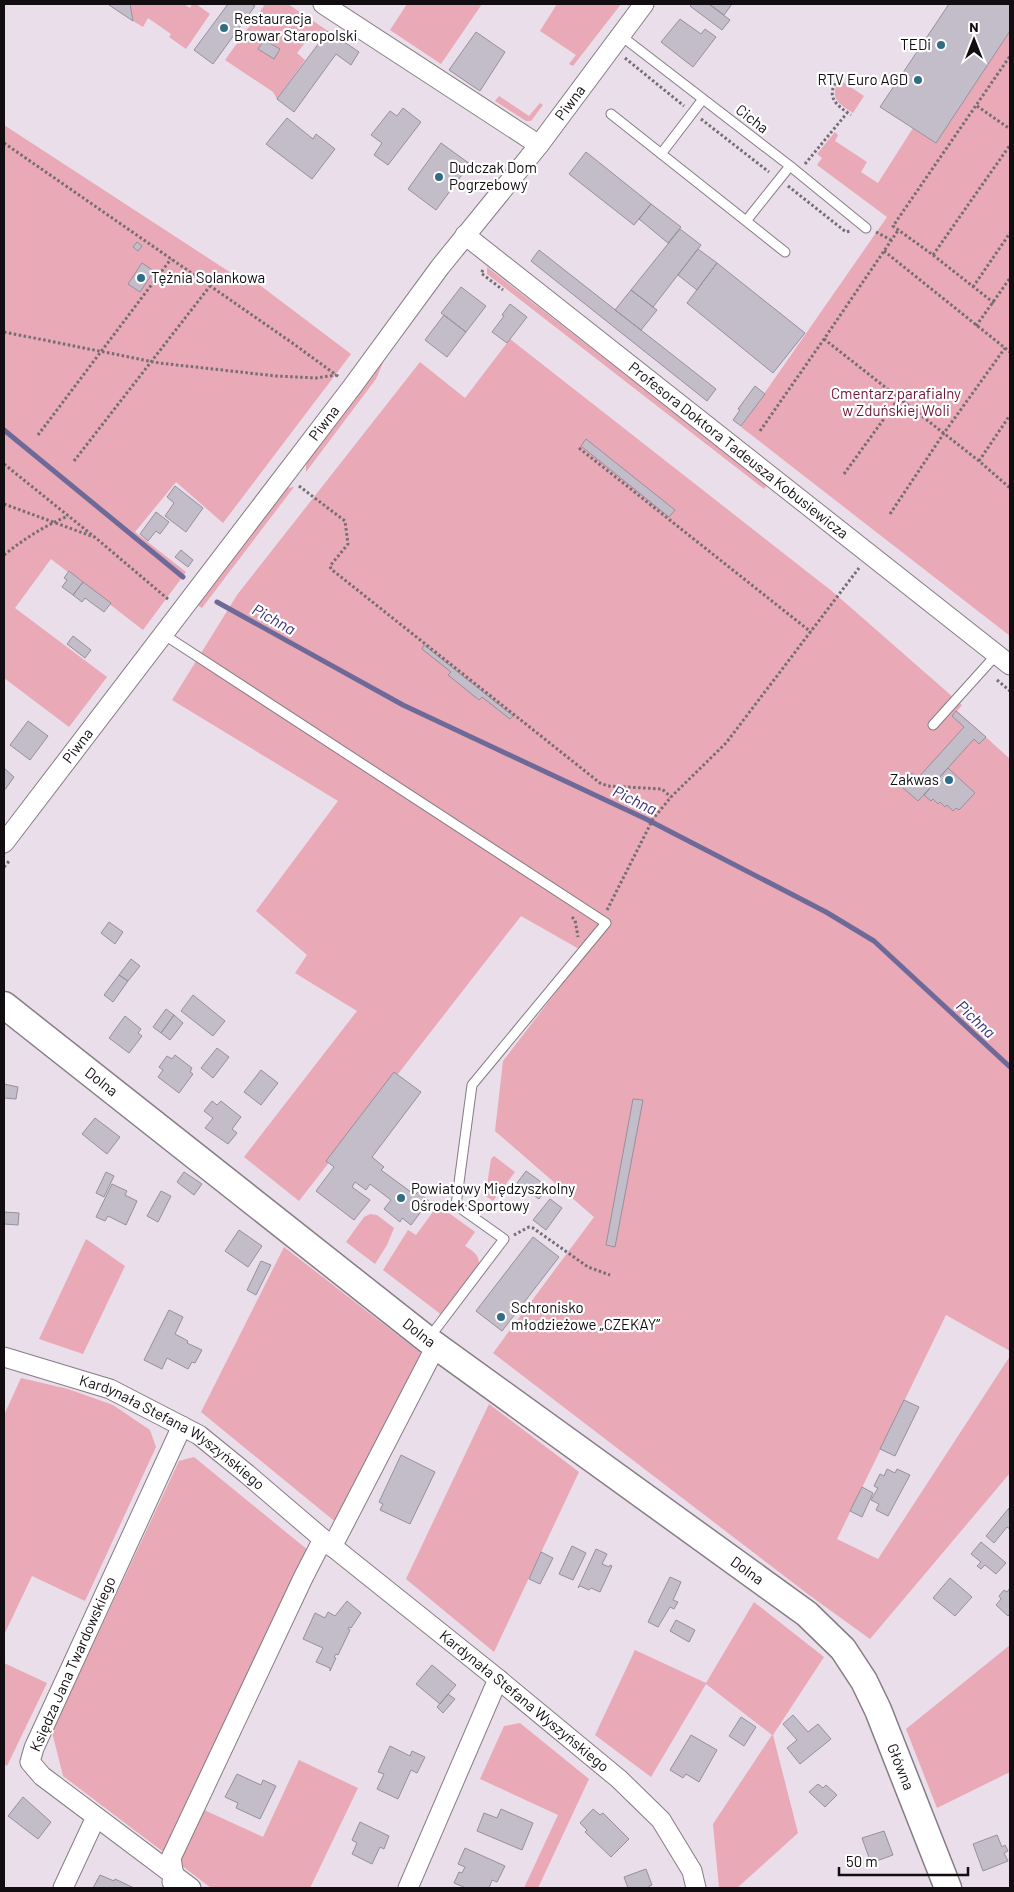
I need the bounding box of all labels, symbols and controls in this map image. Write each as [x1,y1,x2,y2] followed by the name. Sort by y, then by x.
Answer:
[234,9,357,44] place label: Restauracja Browar Staropolski
[949,15,999,65] north arrow
[969,18,979,35] text: N
[218,22,230,34] marker: Restauracja Browar Staropolski
[900,35,931,53] place label: TEDi
[935,39,947,51] marker: TEDi
[817,70,908,88] place label: RTV Euro AGD
[912,74,924,86] marker: RTV Euro AGD
[551,81,588,123] street label: Piwna
[733,100,773,137] street label: Cicha
[449,158,537,193] place label: Dudczak Dom Pogrzebowy
[433,171,445,183] marker: Dudczak Dom Pogrzebowy
[151,268,265,286] place label: Tężnia Solankowa
[135,272,147,284] marker: Tężnia Solankowa
[625,358,852,542] street label: Profesora Doktora Tadeusza Kobusiewicza
[831,384,961,419] park label: Cmentarz parafialny w Zduńskiej Woli
[304,402,343,444] street label: Piwna
[249,599,299,638] water label: Pichna
[58,724,96,766] street label: Piwna
[890,770,939,788] place label: Zakwas
[943,774,955,786] marker: Zakwas
[610,781,660,818] water label: Pichna
[953,996,1000,1041] water label: Pichna
[82,1063,122,1100] street label: Dolna
[411,1179,575,1214] place label: Powiatowy Międzyszkolny Ośrodek Sportowy
[395,1192,407,1204] marker: Powiatowy Międzyszkolny Ośrodek Sportowy
[511,1298,660,1333] place label: Schronisko młodzieżowe „CZEKAY”
[495,1311,507,1323] marker: Schronisko młodzieżowe „CZEKAY”
[400,1314,440,1351] street label: Dolna
[78,1370,269,1493] street label: Kardynała Stefana Wyszyńskiego
[727,1552,768,1588] street label: Dolna
[25,1573,119,1754] street label: Księdza Jana Twardowskiego
[436,1626,613,1775] street label: Kardynała Stefana Wyszyńskiego
[884,1741,919,1793] street label: Główna
[839,1844,968,1876] scale bar
[846,1852,878,1870] text: 50 m

